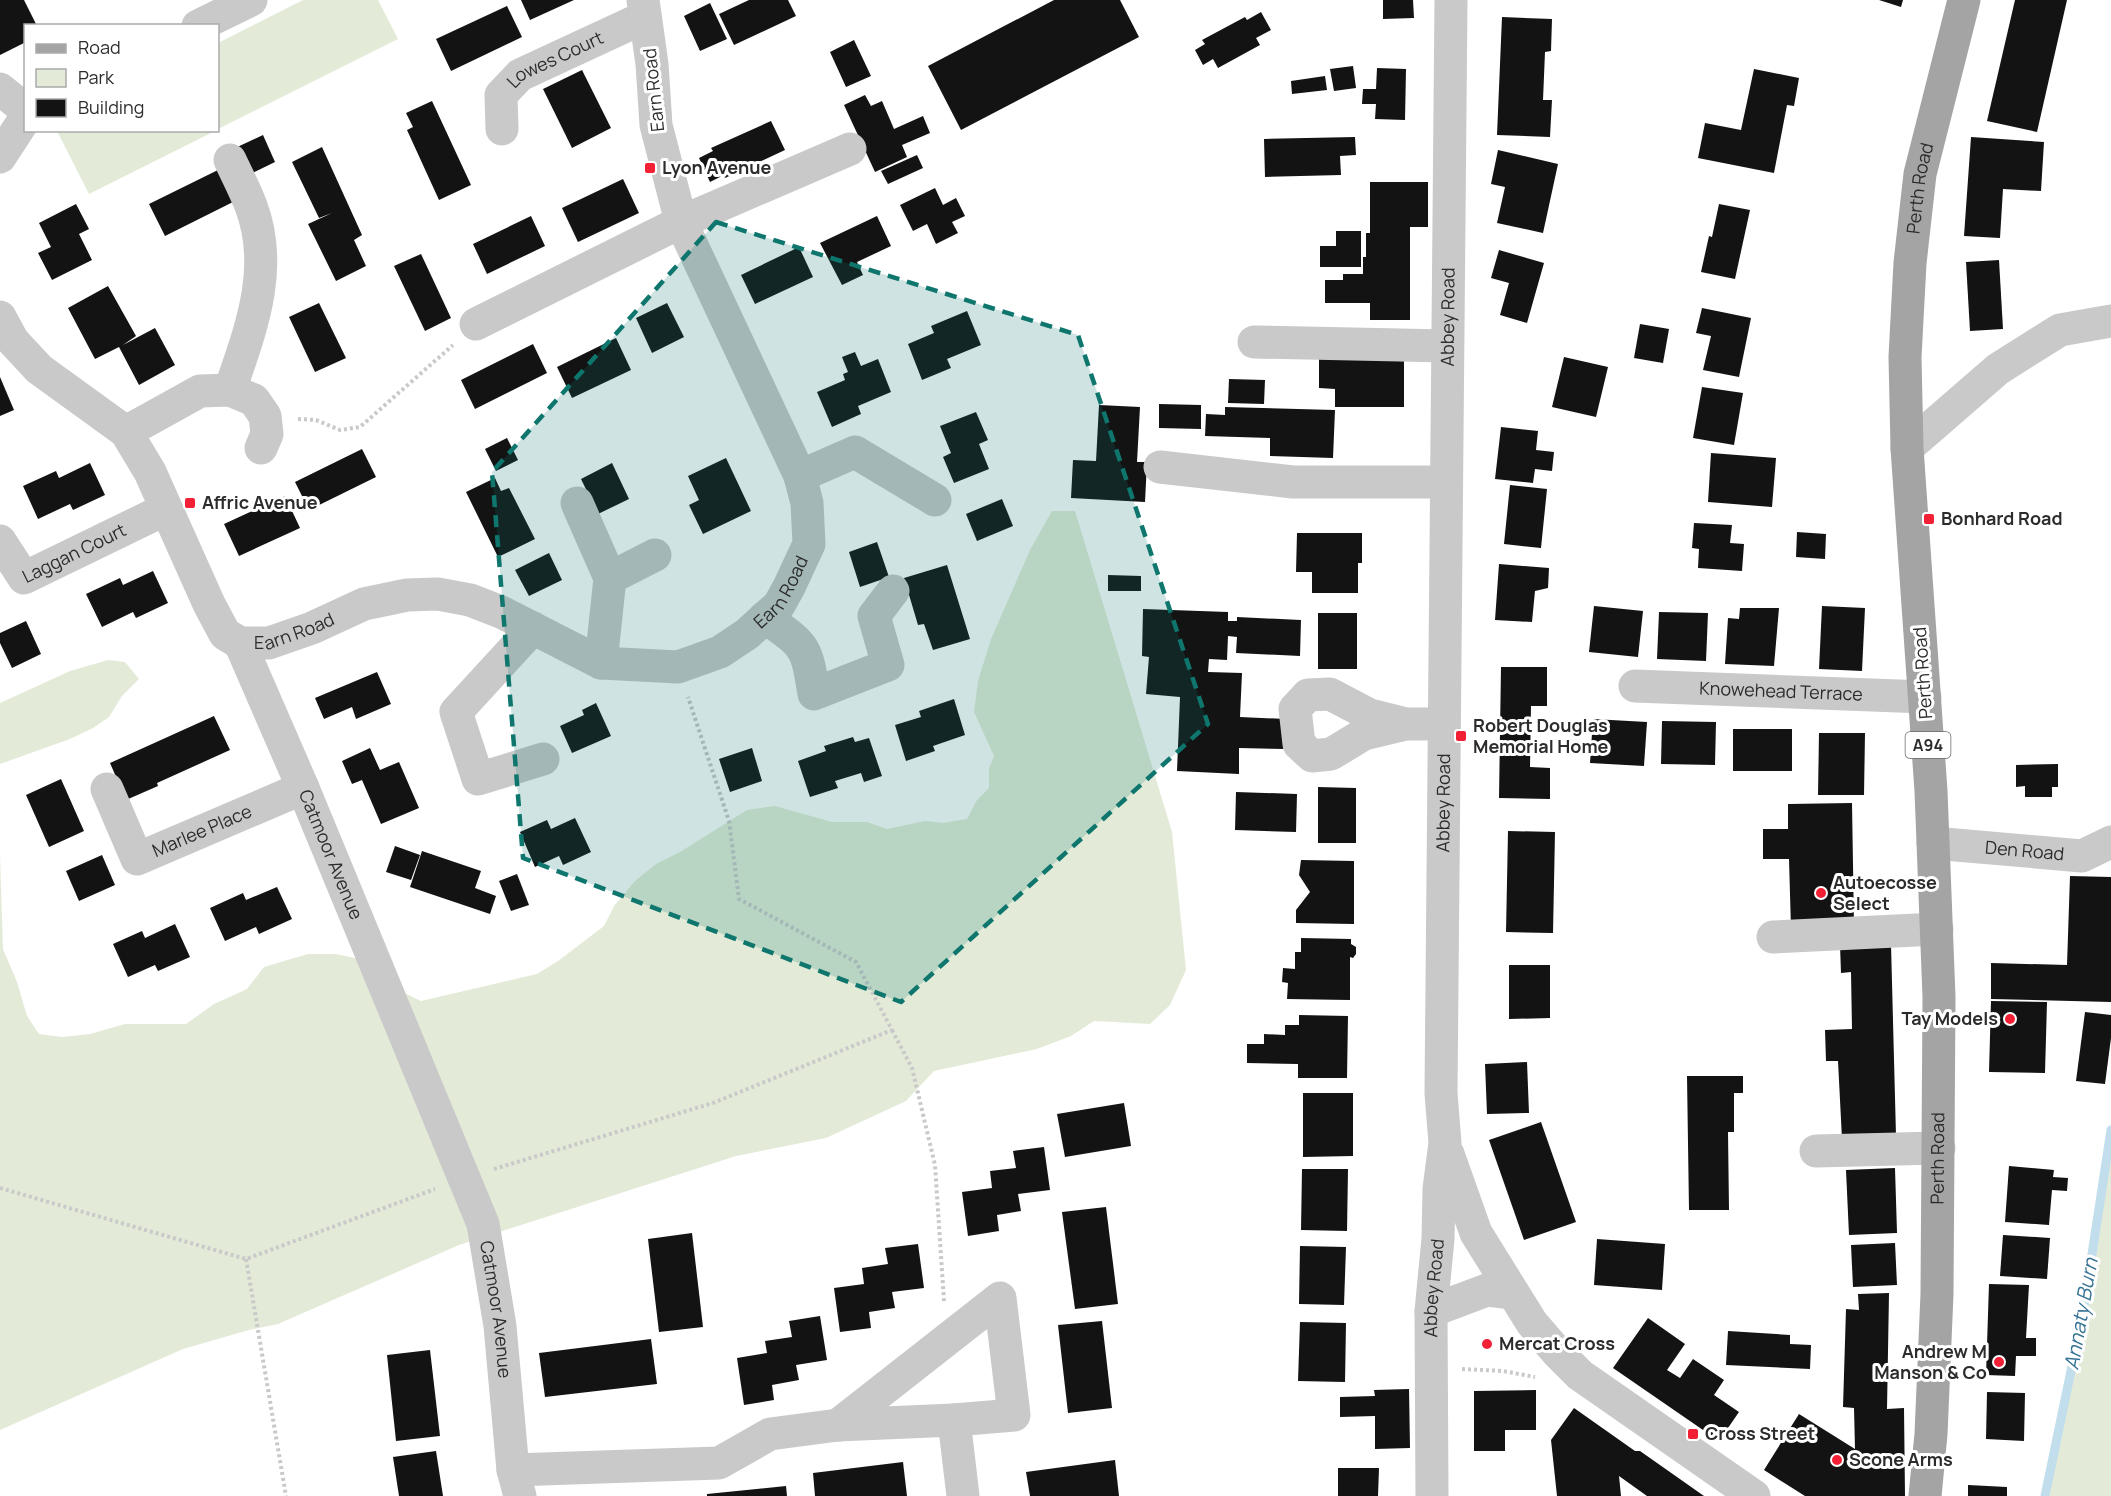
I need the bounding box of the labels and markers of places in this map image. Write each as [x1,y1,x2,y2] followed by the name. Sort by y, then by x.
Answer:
[662,155,771,179] place label: Lyon Avenue
[643,161,657,175] marker: Lyon Avenue
[202,490,318,514] place label: Affric Avenue
[183,496,197,510] marker: Affric Avenue
[1941,506,2063,530] place label: Bonhard Road
[1922,512,1936,526] marker: Bonhard Road
[1473,713,1609,758] place label: Robert Douglas Memorial Home
[1454,729,1468,743] marker: Robert Douglas Memorial Home
[1833,870,1937,915] place label: Autoecosse Select
[1814,886,1828,900] marker: Autoecosse Select
[1902,1006,1998,1030] place label: Tay Models
[2003,1012,2017,1026] marker: Tay Models
[1499,1331,1615,1355] place label: Mercat Cross
[1480,1337,1494,1351] marker: Mercat Cross
[1874,1339,1987,1384] place label: Andrew M Manson & Co
[1992,1355,2006,1369] marker: Andrew M Manson & Co
[1705,1421,1815,1445] place label: Cross Street
[1686,1427,1700,1441] marker: Cross Street
[1849,1447,1953,1471] place label: Scone Arms
[1830,1453,1844,1467] marker: Scone Arms

